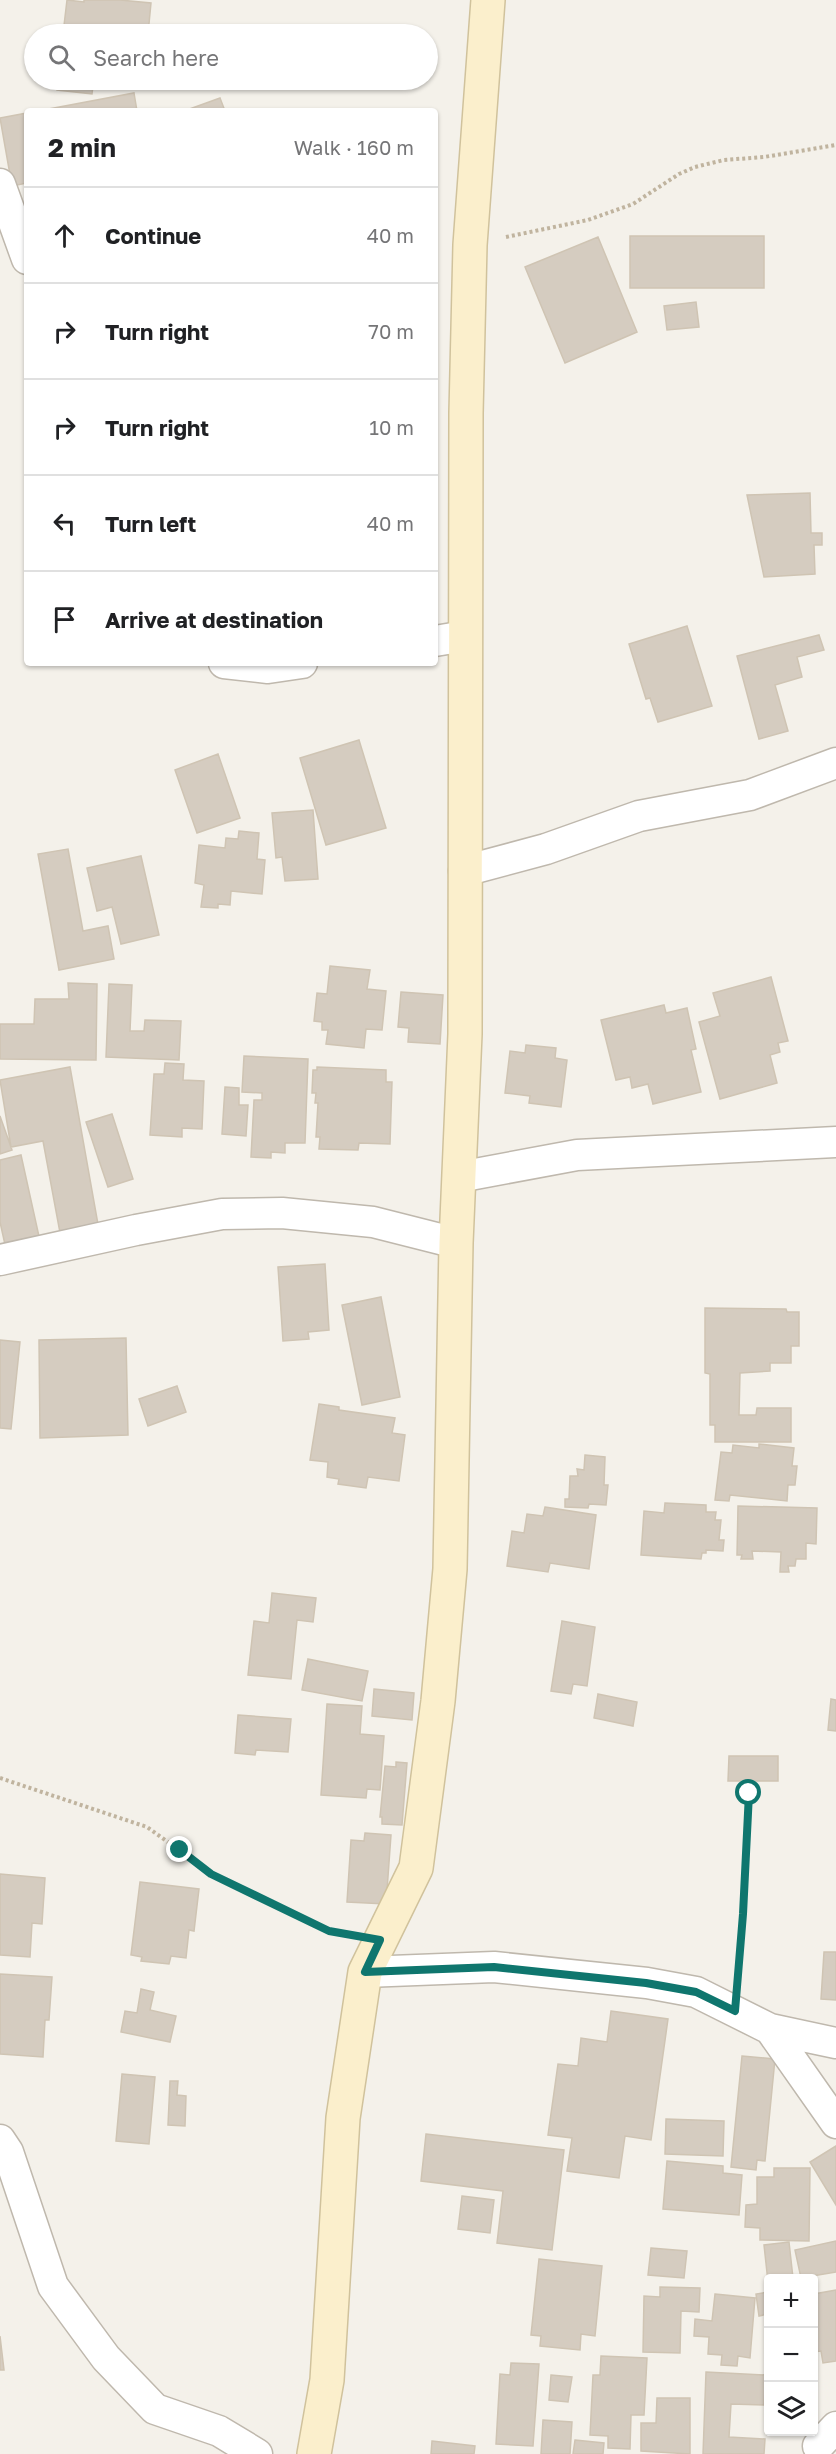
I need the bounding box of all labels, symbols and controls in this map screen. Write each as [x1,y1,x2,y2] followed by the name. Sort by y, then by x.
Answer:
[24,24,438,90] search box
[45,41,78,74] icon: search
[93,44,219,71] text: Search here
[48,132,116,163] text: 2 min
[294,135,414,159] text: Walk · 160 m
[48,219,81,252] icon: ahead
[105,222,201,249] text: Continue
[367,223,414,247] text: 40 m
[48,315,81,348] icon: right
[105,318,209,345] text: Turn right
[368,319,414,343] text: 70 m
[48,411,81,444] icon: right
[105,414,209,441] text: Turn right
[369,415,414,439] text: 10 m
[48,507,81,540] icon: left
[105,510,196,537] text: Turn left
[367,511,414,535] text: 40 m
[48,603,81,636] icon: arrive
[105,606,323,633] text: Arrive at destination
[735,1779,761,1805] route start
[166,1836,192,1862] route end
[764,2274,818,2436] map controls
[764,2274,818,2328] button: +
[764,2328,818,2382] button: −
[764,2382,818,2436] button: layers

